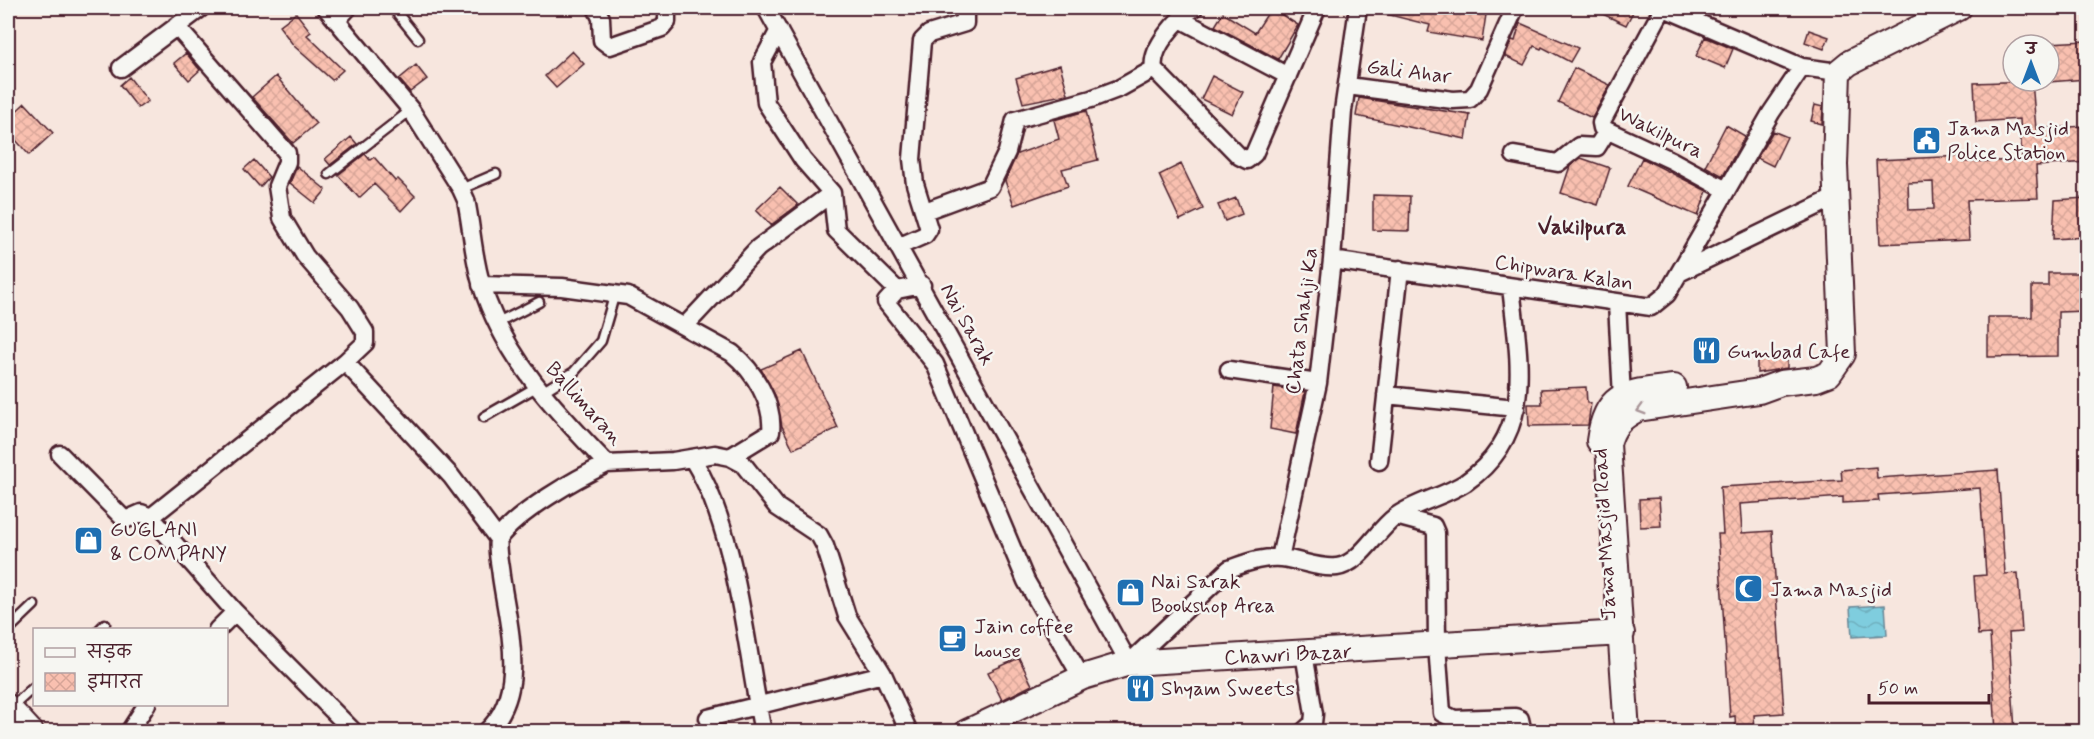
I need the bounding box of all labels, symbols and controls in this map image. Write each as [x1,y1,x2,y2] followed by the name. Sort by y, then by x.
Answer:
[2001,33,2061,93] north arrow
[2024,39,2038,60] text: उ
[1365,53,1453,91] street label: Gali Ahar
[1614,100,1708,165] street label: Wakilpura
[1947,115,2069,167] place label: Jama Masjid Police Station
[1910,124,1942,156] public building icon: Jama Masjid Police Station
[1538,214,1626,242] district label: Vakilpura
[1279,246,1325,396] street label: Chata Shahji Ka
[1492,248,1635,298] street label: Chipwara Kalan
[933,279,1001,370] street label: Nai Sarak
[1690,335,1722,367] restaurant icon: Gumbad Cafe
[1727,338,1850,366] place label: Gumbad Cafe
[539,356,630,452] street label: Ballimaran
[1636,403,1647,415] one-way arrow
[1587,448,1623,620] street label: Jama Masjid Road
[110,516,227,568] place label: GUGLANI & COMPANY
[73,525,105,557] shop icon: GUGLANI & COMPANY
[1151,568,1275,620] place label: Nai Sarak Bookshop Area
[1733,573,1765,605] mosque icon: Jama Masjid
[1770,576,1892,604] place label: Jama Masjid
[1114,577,1146,609] shop icon: Nai Sarak Bookshop Area
[974,613,1073,665] place label: Jain coffee house
[937,622,969,654] cafe icon: Jain coffee house
[33,628,228,706] legend
[1223,638,1353,672] street label: Chawri Bazar
[86,641,132,665] text: सड़क
[1869,667,1989,705] scale bar
[87,671,143,695] text: इमारत
[1124,672,1156,704] restaurant icon: Shyam Sweets
[1161,675,1295,703] place label: Shyam Sweets
[1878,677,1918,701] text: 50 m

